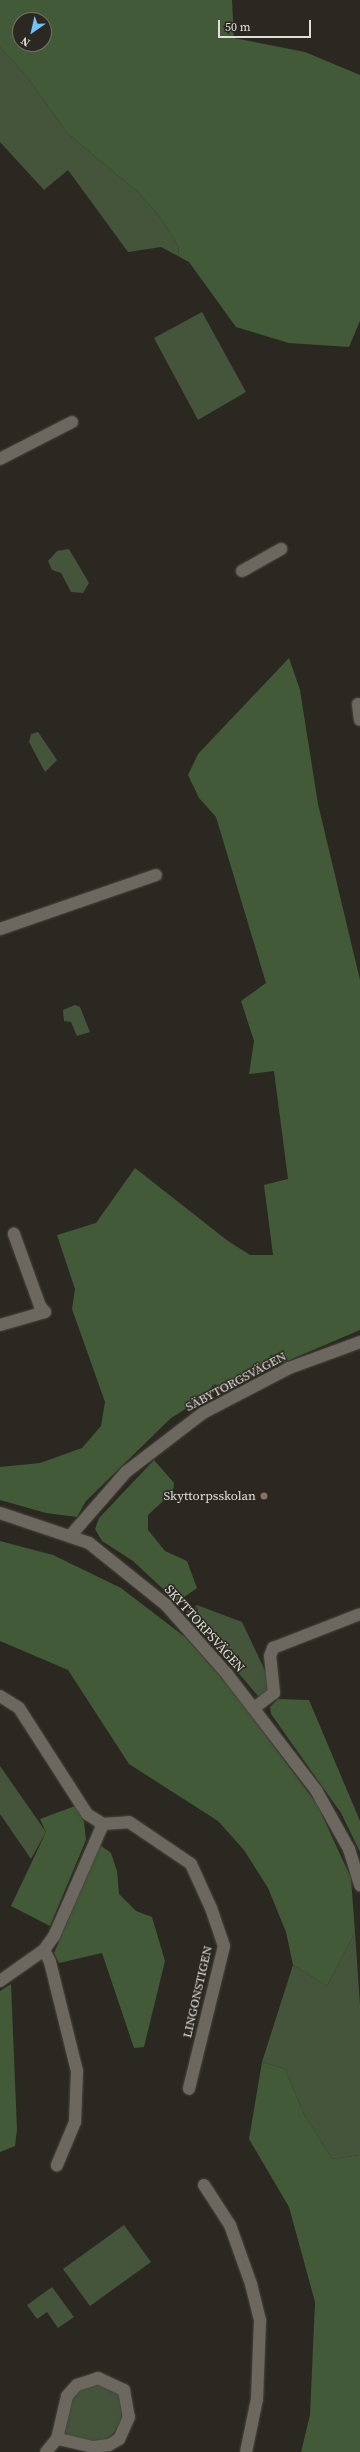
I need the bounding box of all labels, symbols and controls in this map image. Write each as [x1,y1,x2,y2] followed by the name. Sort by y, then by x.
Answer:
[12,12,52,52] north arrow
[220,12,313,38] scale bar
[225,19,251,35] text: 50 m
[18,33,33,50] text: N
[183,1349,289,1415] street label: SÄBYTORGSVÄGEN
[164,1488,256,1504] place label: Skyttorpsskolan
[259,1491,269,1501] marker: Skyttorpsskolan
[161,1582,247,1676] street label: SKYTTORPSVÄGEN
[180,1944,216,2040] street label: LINGONSTIGEN

